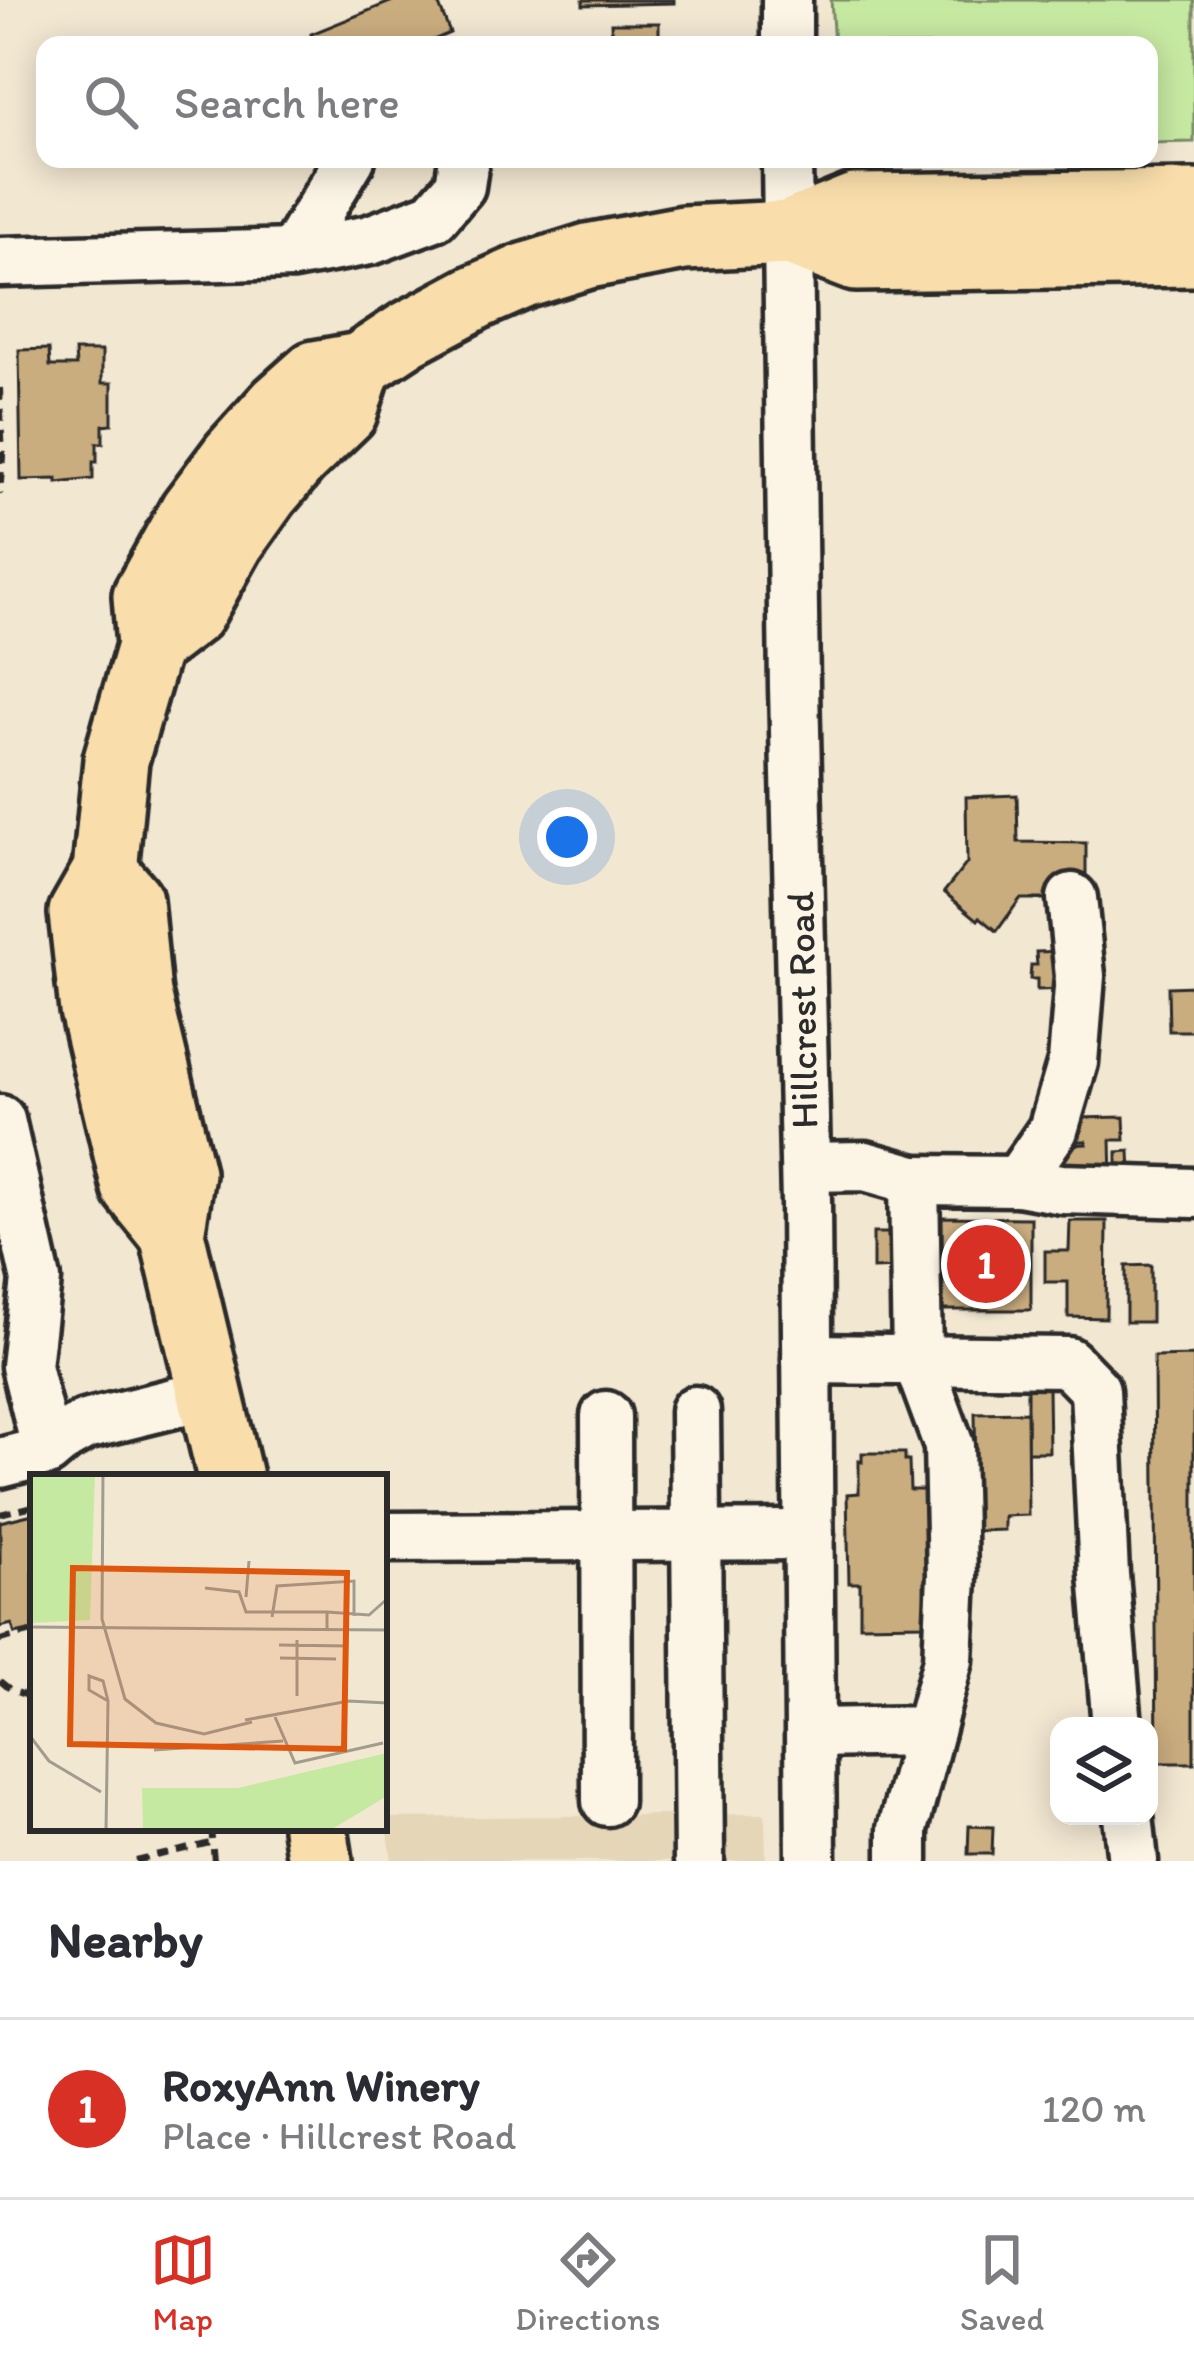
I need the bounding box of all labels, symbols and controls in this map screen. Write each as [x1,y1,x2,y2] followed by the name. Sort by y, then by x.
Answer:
[36,36,1158,168] search box
[78,69,144,135] icon: search
[174,75,400,129] text: Search here
[537,807,597,867] your location
[776,890,828,1129] street label: Hillcrest Road
[947,1219,1025,1309] pin: 1
[30,1474,387,1831] inset map
[1050,1717,1158,1825] map controls
[1050,1717,1158,1825] button: layers
[48,1909,203,1970] text: Nearby
[162,2058,480,2112] text: RoxyAnn Winery
[78,2085,96,2132] text: 1
[1042,2085,1146,2132] text: 120 m
[162,2112,516,2159] text: Place · Hillcrest Road
[150,2227,216,2338] tab: Map
[515,2227,660,2338] tab: Directions
[960,2227,1044,2338] tab: Saved

